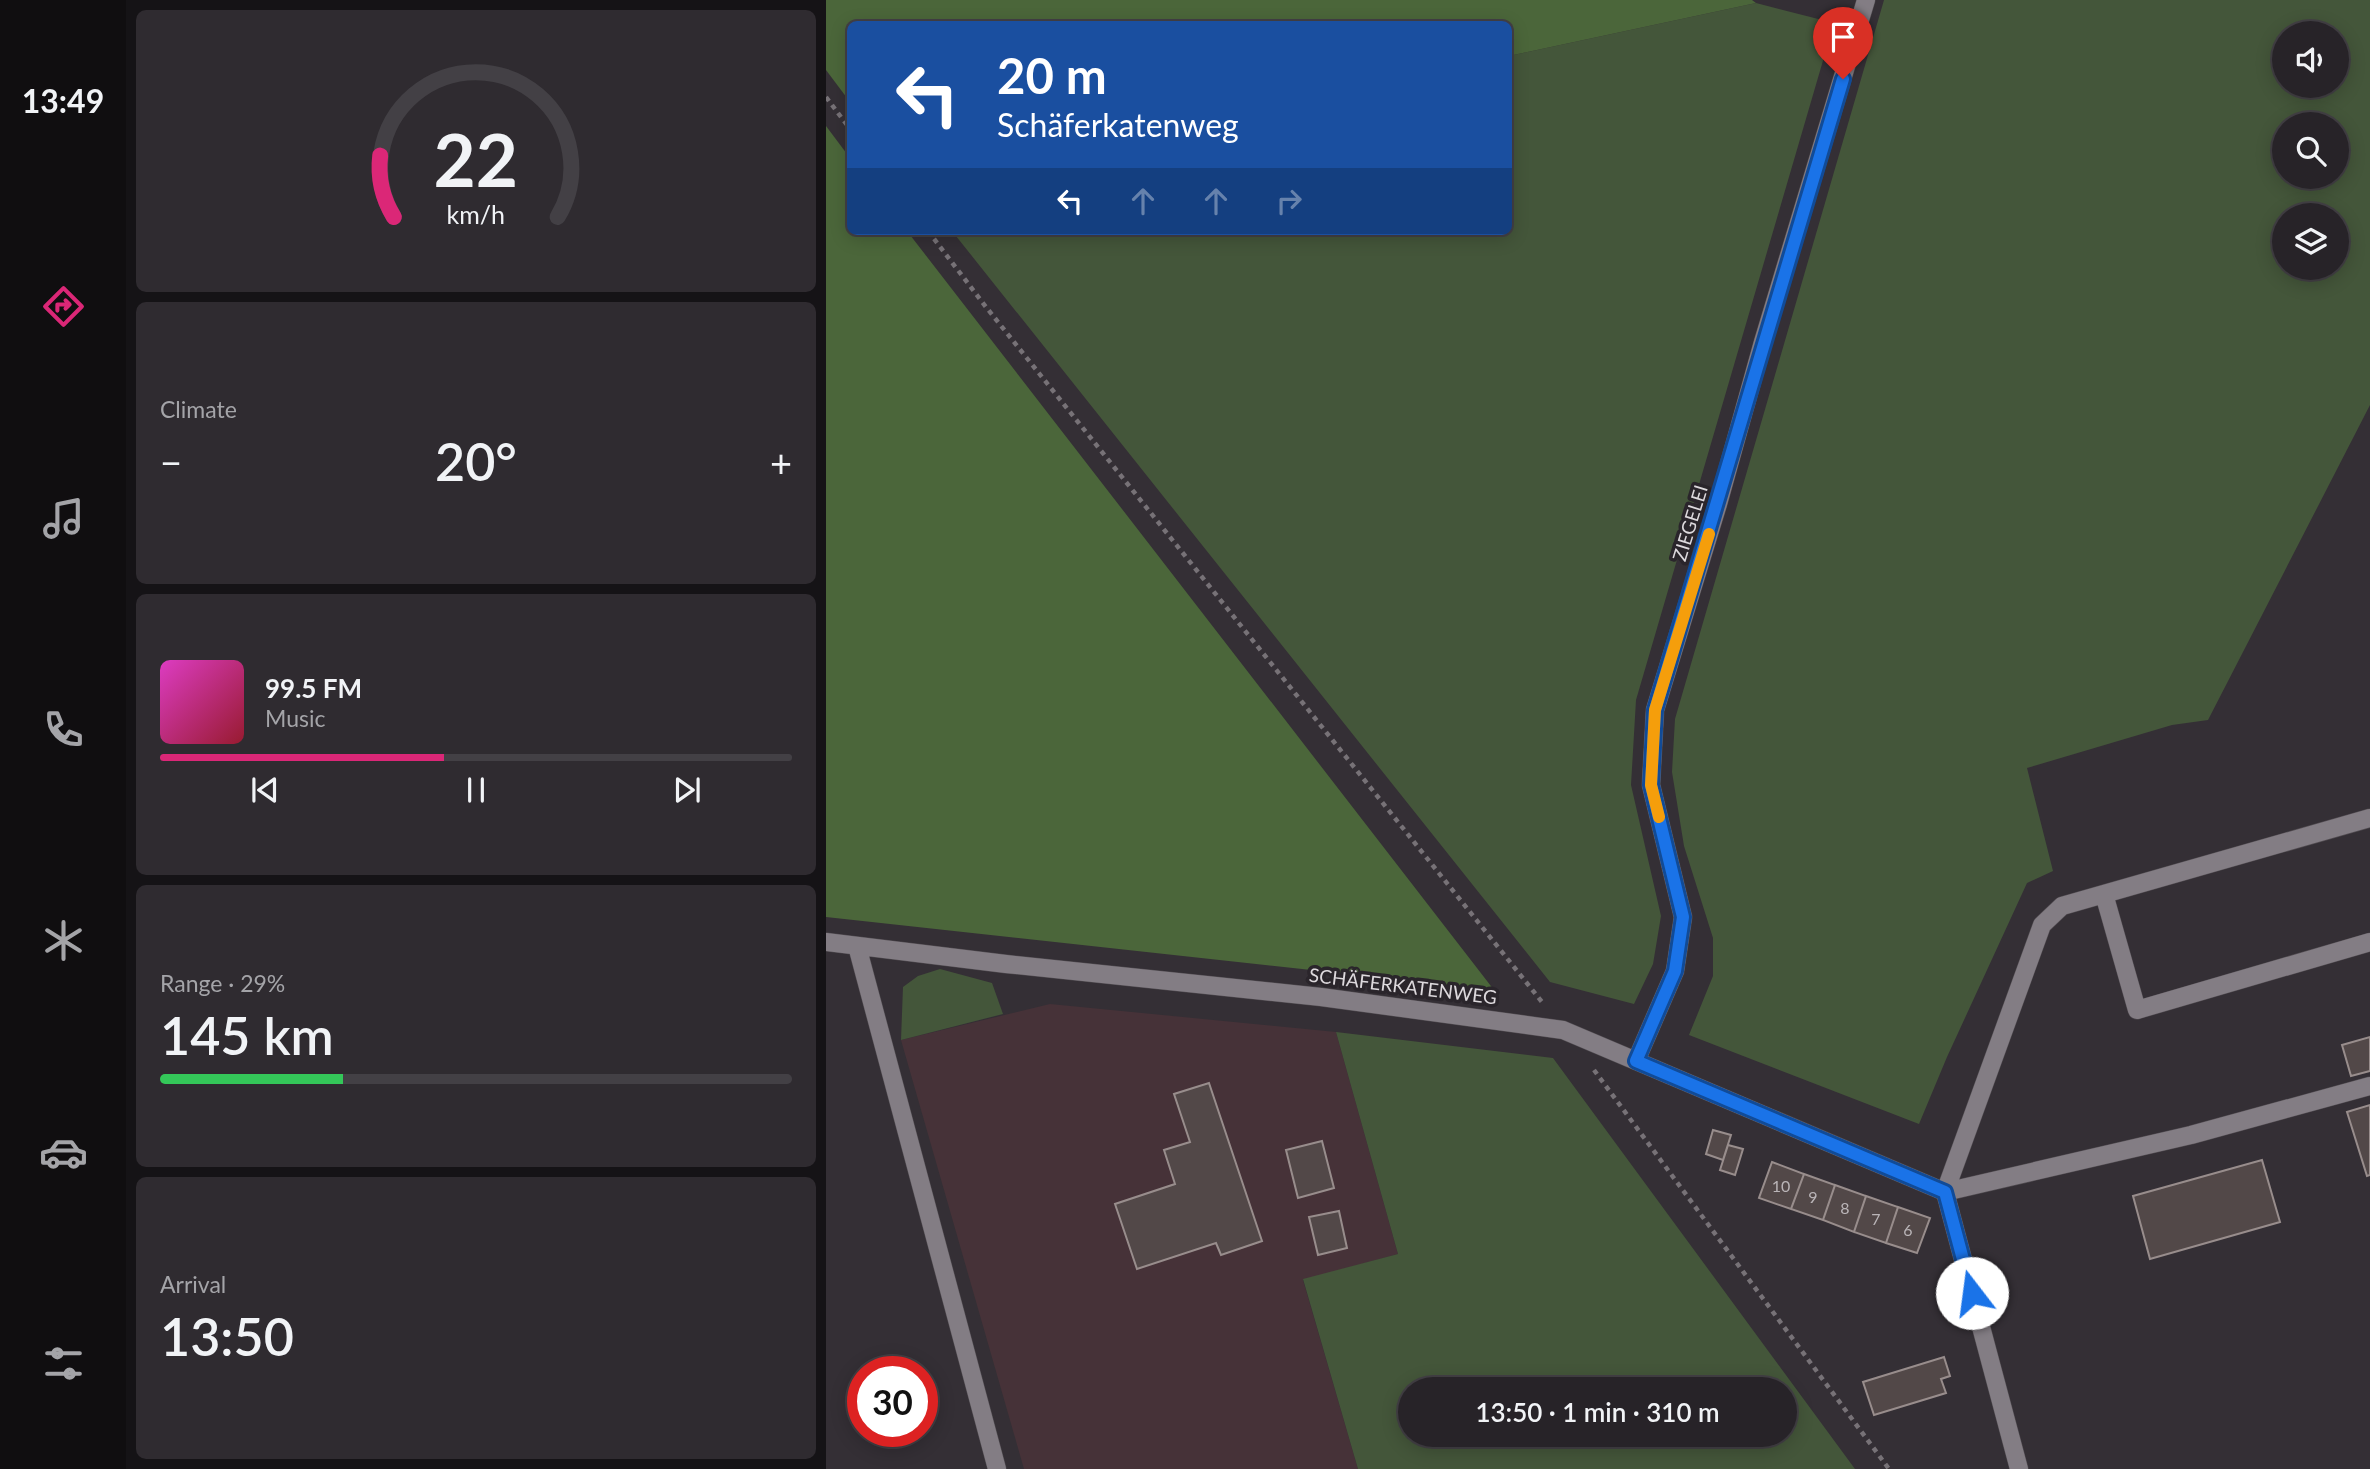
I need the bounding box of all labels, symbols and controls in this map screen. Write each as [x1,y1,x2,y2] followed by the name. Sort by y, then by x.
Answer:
[1813,7,1873,79] pin
[1824,18,1862,56] icon: arrive
[2272,21,2349,280] map controls
[2272,21,2349,98] button: sound
[997,46,1107,104] text: 20 m
[882,49,973,140] icon: left
[22,81,104,120] text: 13:49
[997,105,1239,144] text: Schäferkatenweg
[2272,112,2349,189] button: search
[434,115,518,203] text: 22
[1051,182,1089,220] icon: left
[1124,182,1162,220] icon: ahead
[1197,182,1235,220] icon: ahead
[1270,182,1308,220] icon: right
[447,199,505,229] text: km/h
[2272,203,2349,280] button: layers
[39,282,88,331] icon: directions
[160,395,237,423] text: Climate
[435,430,517,492] text: 20°
[160,439,182,485] text: −
[770,439,792,485] text: +
[1667,482,1712,564] street label: ZIEGELEI
[39,494,88,543] icon: music
[265,672,362,704] text: 99.5 FM
[265,704,325,732] text: Music
[39,705,88,754] icon: phone
[246,771,284,809] icon: previous
[457,771,495,809] icon: pause
[668,771,706,809] icon: next
[39,916,88,965] icon: climate
[1308,963,1498,1008] street label: SCHÄFERKATENWEG
[160,969,285,997] text: Range · 29%
[160,1004,334,1066] text: 145 km
[39,1128,88,1177] icon: car
[1772,1176,1790,1195] house number: 10
[1808,1187,1818,1206] house number: 9
[1840,1198,1850,1217] house number: 8
[1871,1209,1881,1228] house number: 7
[1903,1220,1913,1239] house number: 6
[1935,1256,2009,1330] position arrow
[160,1270,226,1298] text: Arrival
[160,1305,294,1367] text: 13:50
[39,1339,88,1388] icon: filters
[847,1356,938,1447] speed limit sign: 30
[1475,1396,1720,1428] text: 13:50 · 1 min · 310 m

